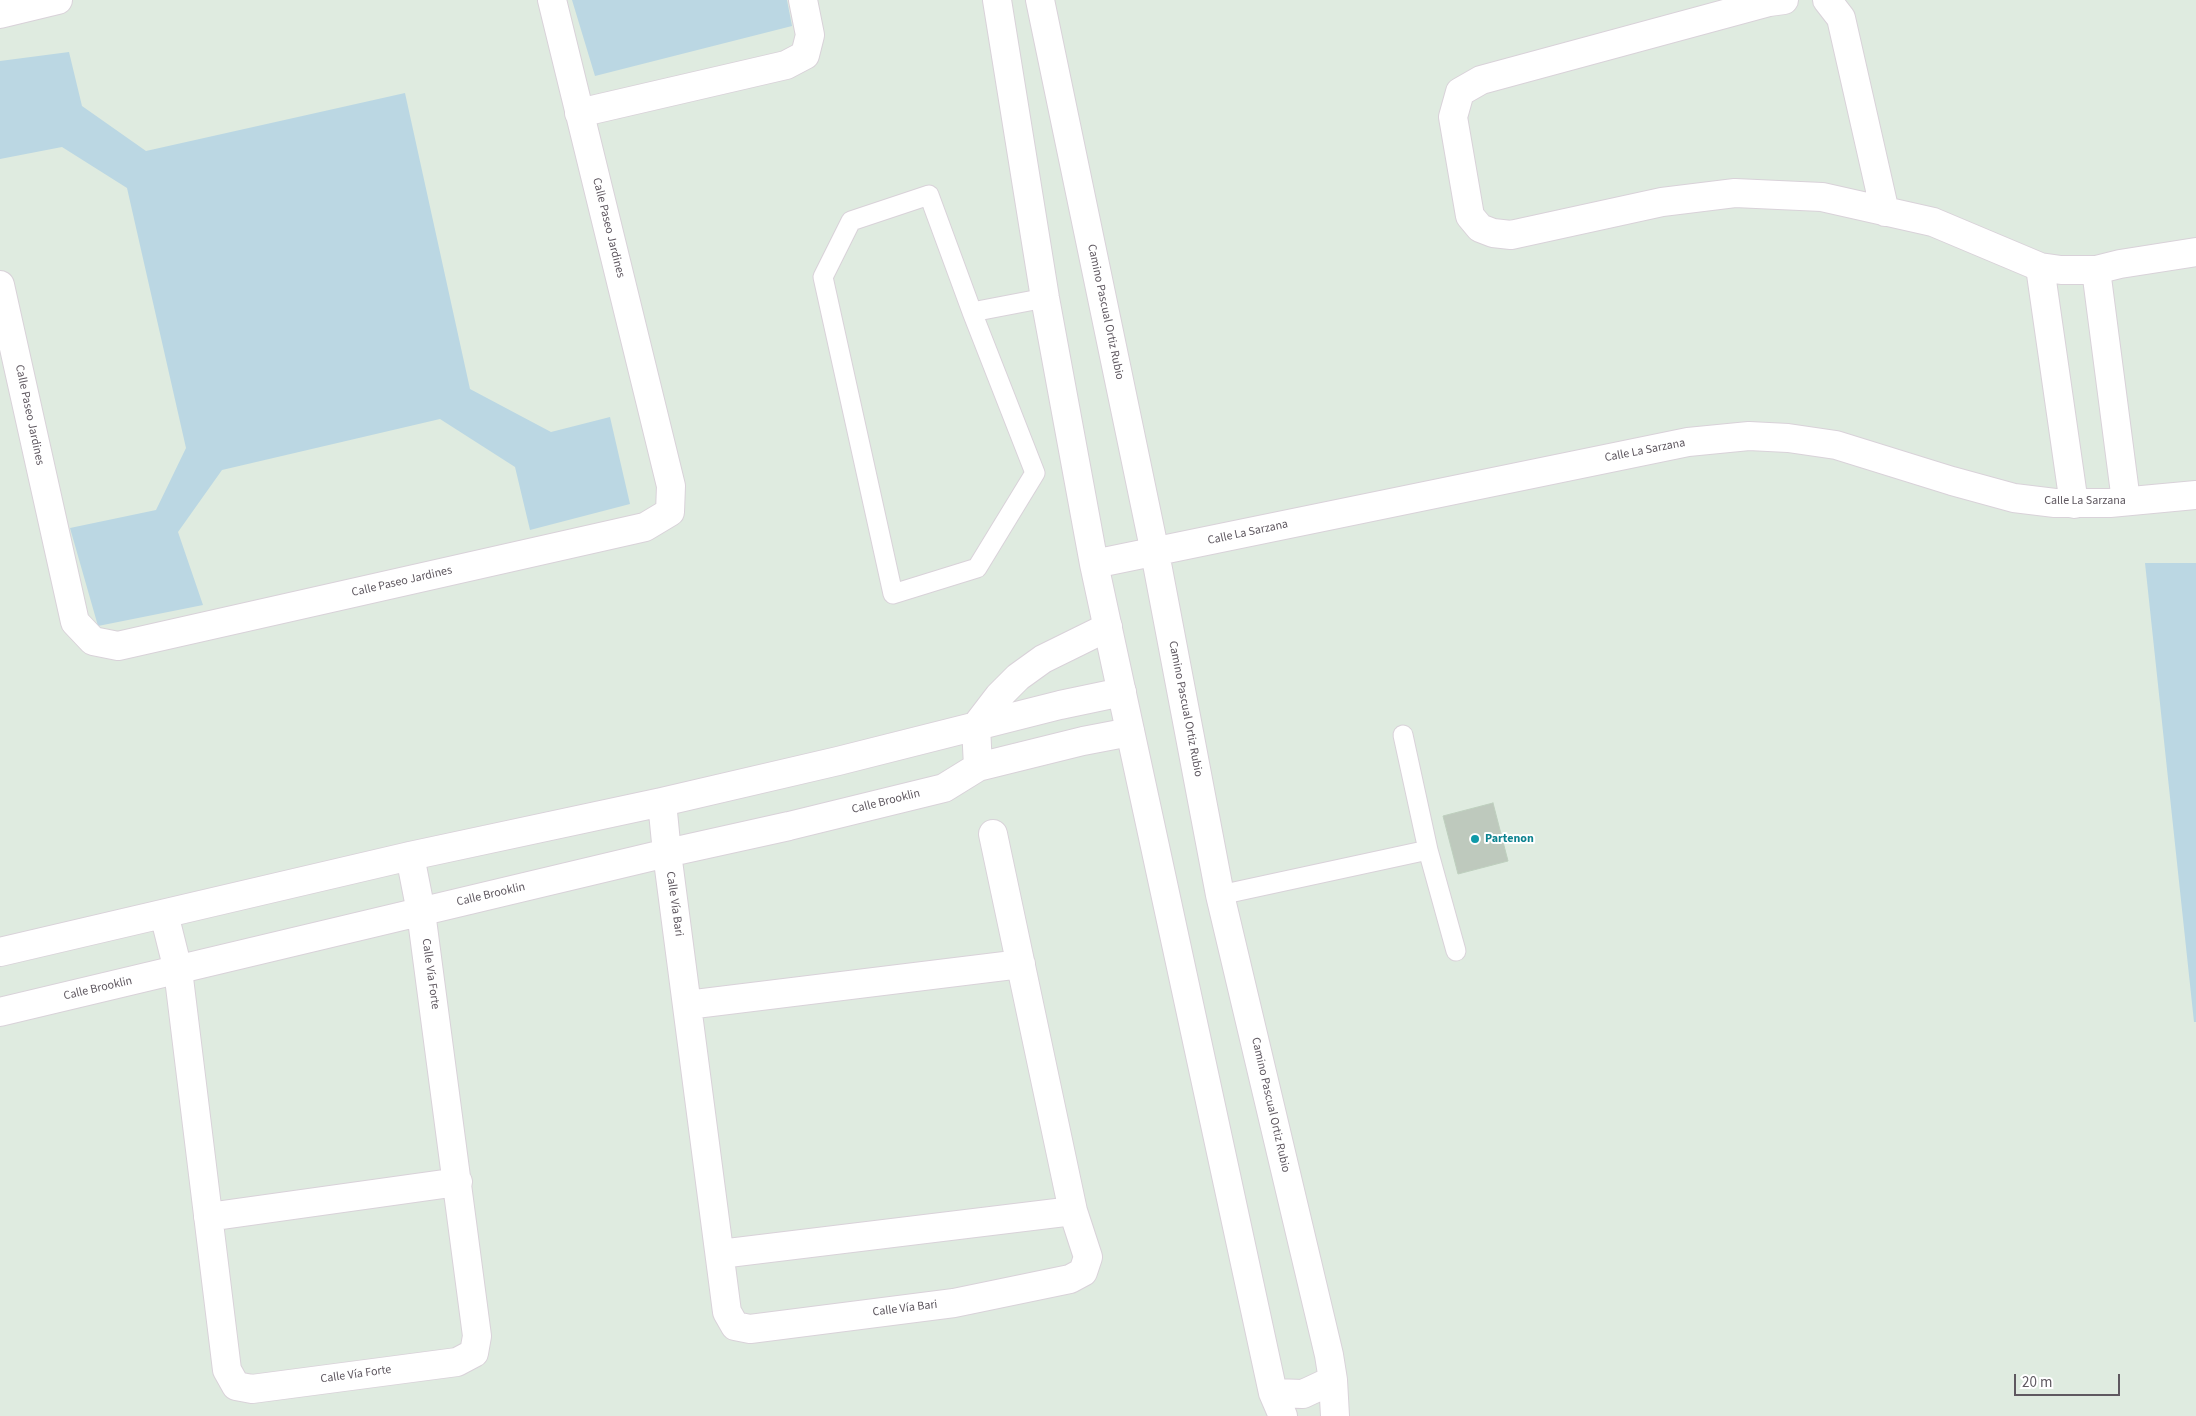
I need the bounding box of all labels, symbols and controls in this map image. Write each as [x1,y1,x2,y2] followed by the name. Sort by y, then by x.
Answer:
[589,176,627,280] street label: Calle Paseo Jardines
[1084,243,1126,381] street label: Camino Pascual Ortiz Rubio
[11,363,47,467] street label: Calle Paseo Jardines
[1604,436,1686,466] street label: Calle La Sarzana
[2044,494,2126,508] street label: Calle La Sarzana
[1207,517,1289,549] street label: Calle La Sarzana
[350,563,454,601] street label: Calle Paseo Jardines
[1165,640,1205,778] street label: Camino Pascual Ortiz Rubio
[850,787,922,817] street label: Calle Brooklin
[1485,832,1534,846] place label: Partenon
[1469,833,1481,845] marker: Partenon
[662,871,686,937] street label: Calle Vía Bari
[455,880,527,910] street label: Calle Brooklin
[418,938,442,1010] street label: Calle Vía Forte
[62,974,134,1004] street label: Calle Brooklin
[1247,1036,1293,1174] street label: Camino Pascual Ortiz Rubio
[872,1298,938,1320] street label: Calle Vía Bari
[320,1363,392,1387] street label: Calle Vía Forte
[2016,1364,2122,1396] scale bar
[2022,1372,2052,1393] text: 20 m

